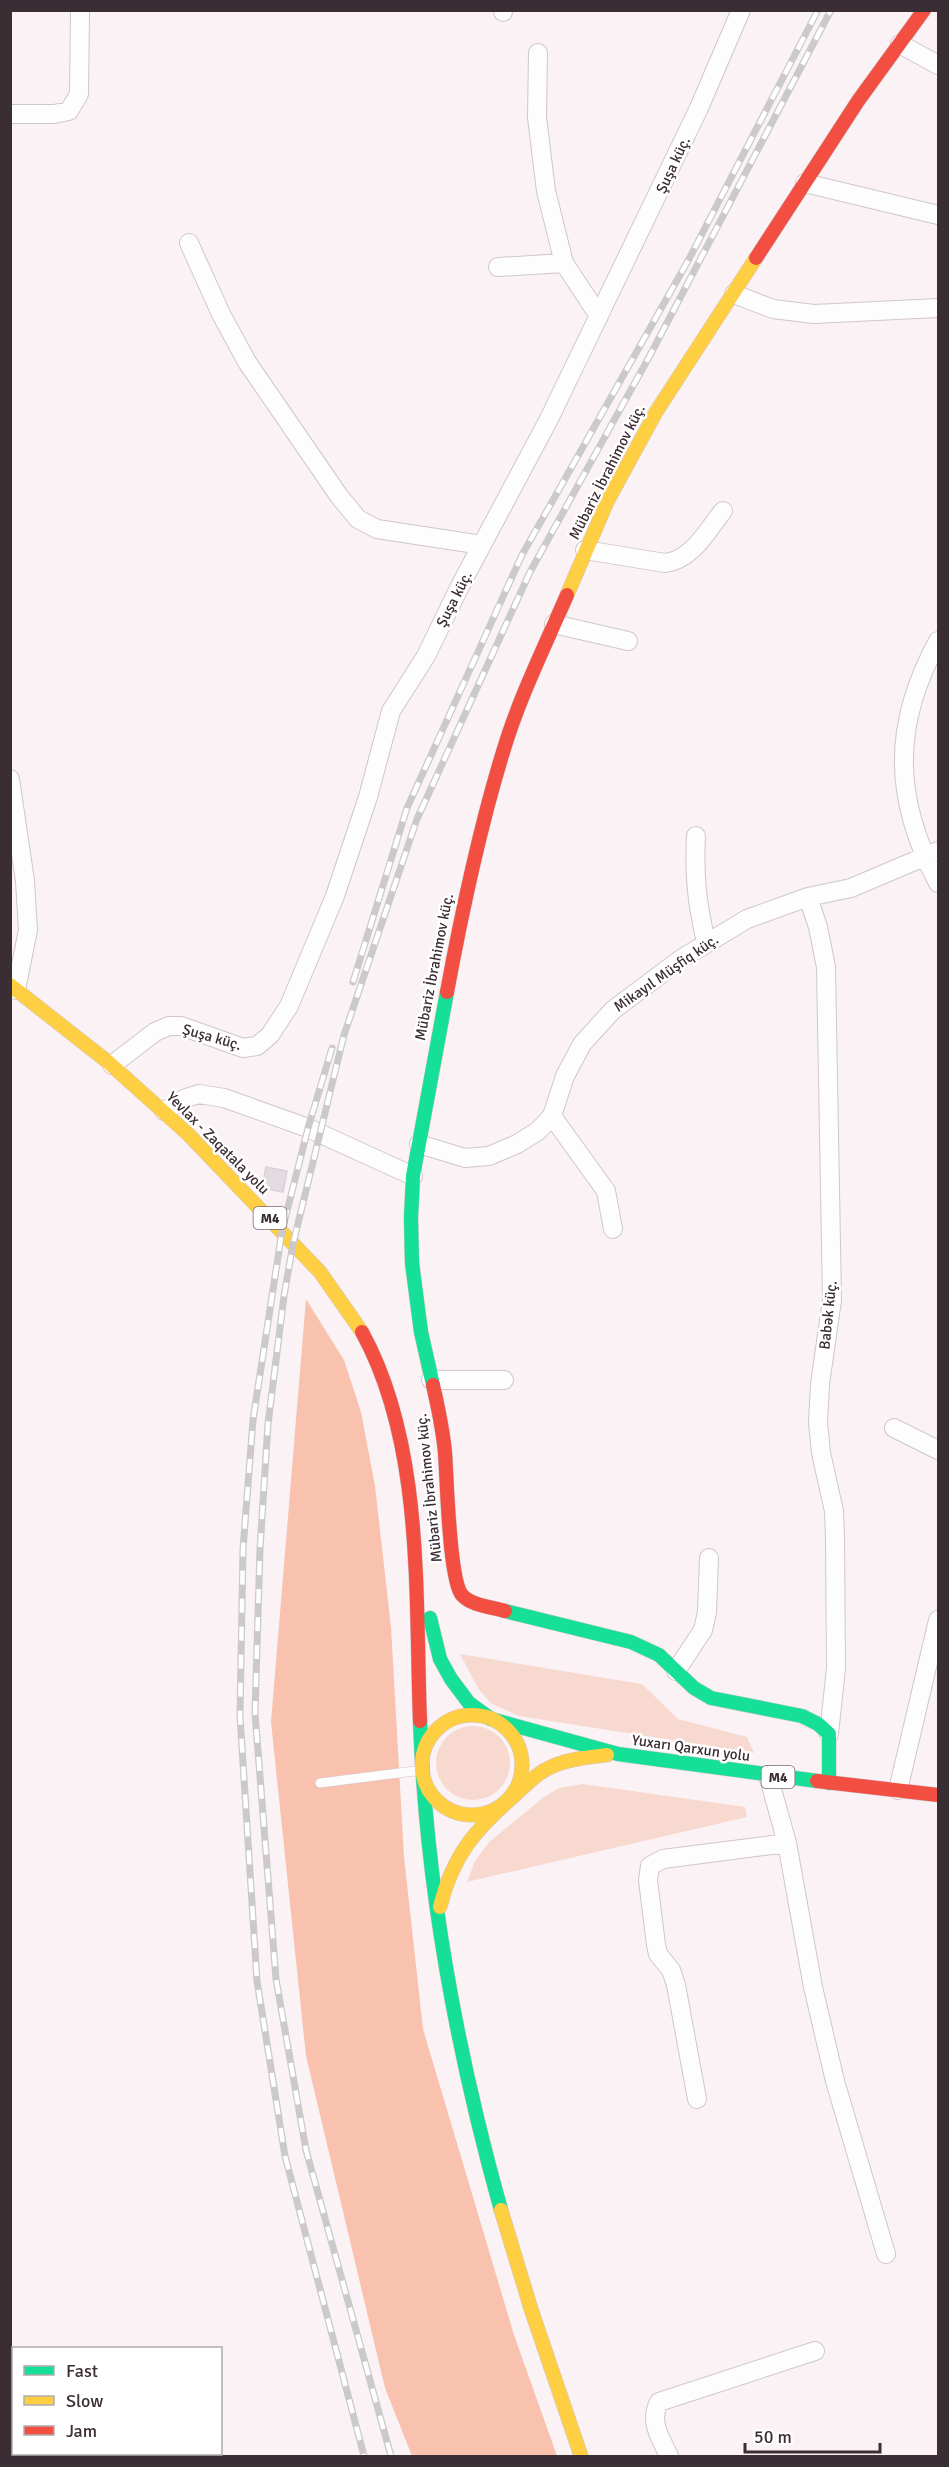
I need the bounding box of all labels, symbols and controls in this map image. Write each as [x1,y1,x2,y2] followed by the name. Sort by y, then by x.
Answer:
[652,134,694,196] street label: Şuşa küç.
[565,401,649,543] street label: Mübariz İbrahimov küç.
[432,568,476,630] street label: Şuşa küç.
[411,892,457,1042] street label: Mübariz İbrahimov küç.
[610,930,722,1016] street label: Mikayıl Müşfiq küç.
[180,1020,244,1054] street label: Şuşa küç.
[163,1088,273,1198] street label: Yevlax - Zaqatala yolu
[254,1207,286,1229] road number: M4
[815,1280,841,1350] street label: Babək küç.
[412,1413,446,1563] street label: Mübariz İbrahimov küç.
[631,1731,751,1765] street label: Yuxarı Qarxun yolu
[762,1766,794,1788] road number: M4
[12,2347,222,2455] legend
[66,2360,98,2382] text: Fast
[66,2390,103,2412] text: Slow
[745,2416,880,2454] scale bar
[66,2420,97,2442] text: Jam
[754,2426,792,2448] text: 50 m

